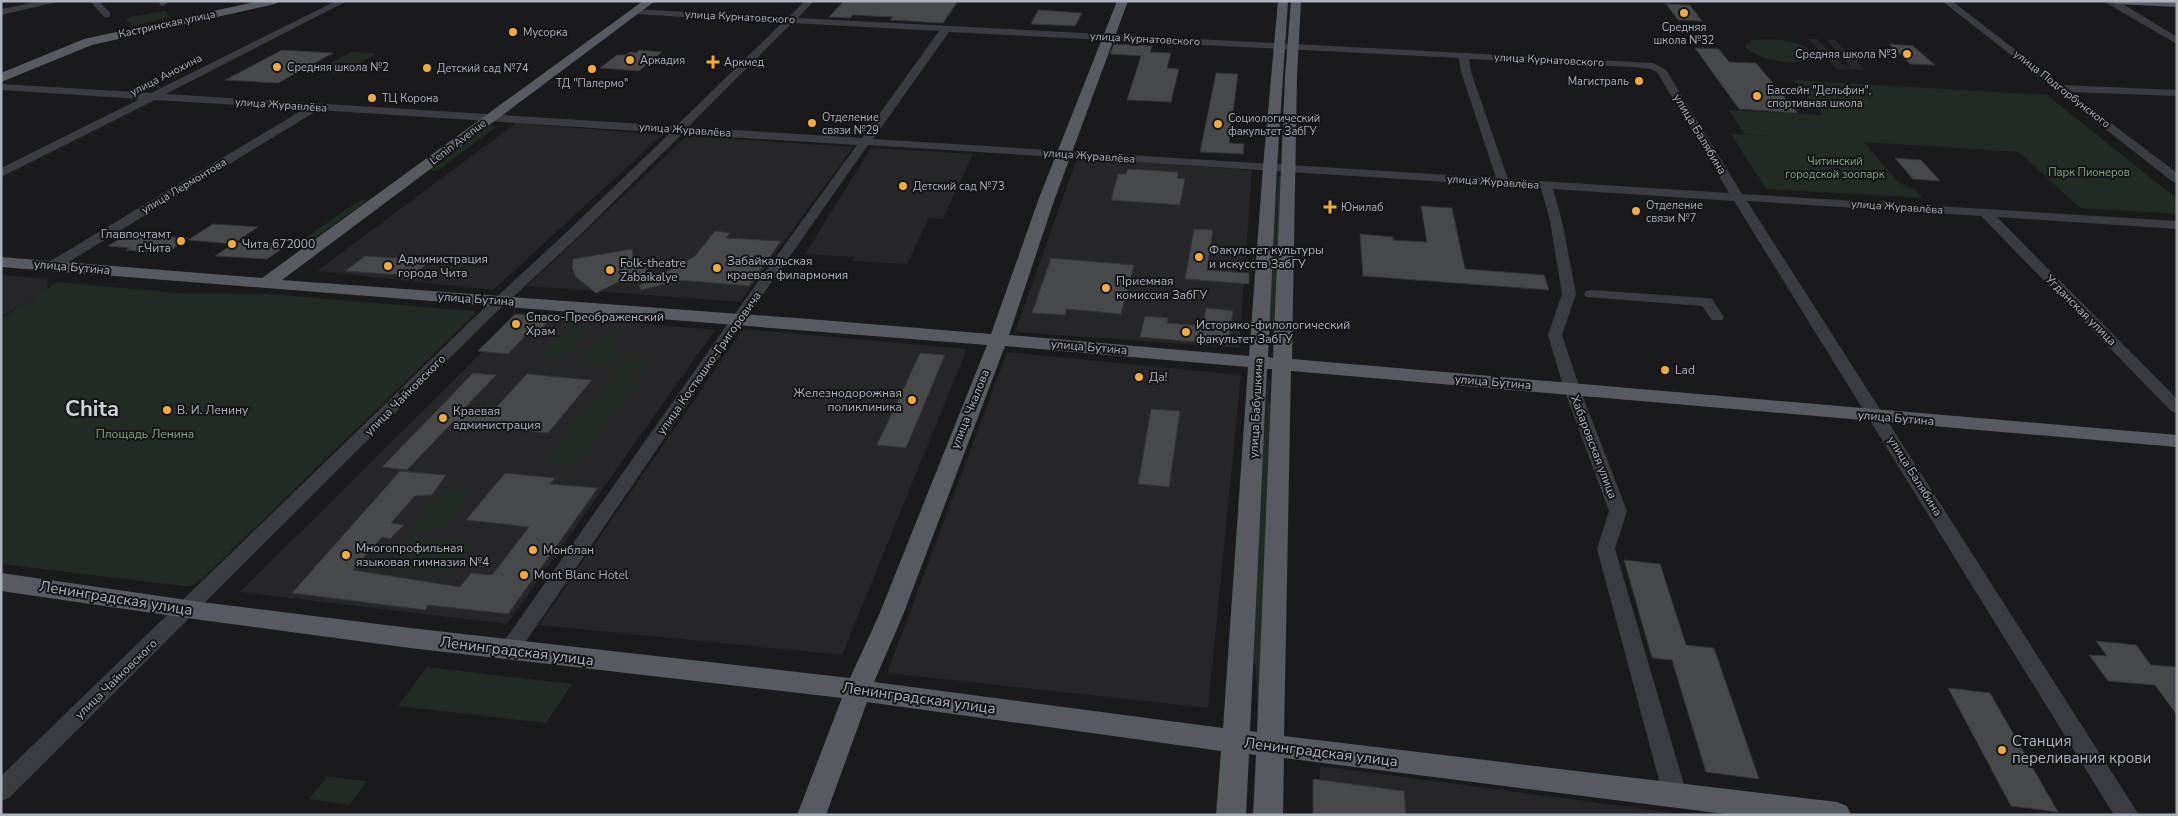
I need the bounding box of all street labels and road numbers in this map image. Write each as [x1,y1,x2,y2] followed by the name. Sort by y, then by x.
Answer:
[117,6,217,42] street label: Кастринская улица
[685,7,795,27] street label: улица Курнатовского
[1090,29,1200,49] street label: улица Курнатовского
[2011,47,2113,131] street label: улица Подгорбунского
[127,50,205,100] street label: улица Анохина
[1494,50,1604,70] street label: улица Курнатовского
[1670,91,1730,177] street label: улица Балябина
[234,94,328,116] street label: улица Журавлёва
[427,116,489,168] street label: Lenin Avenue
[638,119,732,141] street label: улица Журавлёва
[1042,145,1136,167] street label: улица Журавлёва
[139,155,230,217] street label: улица Лермонтова
[1446,171,1540,193] street label: улица Журавлёва
[1850,196,1944,218] street label: улица Журавлёва
[33,256,111,278] street label: улица Бутина
[2041,270,2120,349] street label: Угданская улица
[437,288,515,310] street label: улица Бутина
[653,288,765,438] street label: улица Костюшко-Григоровича
[1050,336,1128,358] street label: улица Бутина
[361,351,449,439] street label: улица Чайковского
[1245,357,1267,459] street label: улица Бабушкина
[947,367,993,451] street label: улица Чкалова
[1454,371,1532,393] street label: улица Бутина
[1567,393,1621,501] street label: Хабаровская улица
[1857,407,1935,429] street label: улица Бутина
[1884,433,1946,519] street label: улица Балябина
[38,576,194,620] street label: Ленинградская улица
[439,632,595,670] street label: Ленинградская улица
[71,635,161,722] street label: улица Чайковского
[841,677,997,719] street label: Ленинградская улица
[1243,733,1399,771] street label: Ленинградская улица

